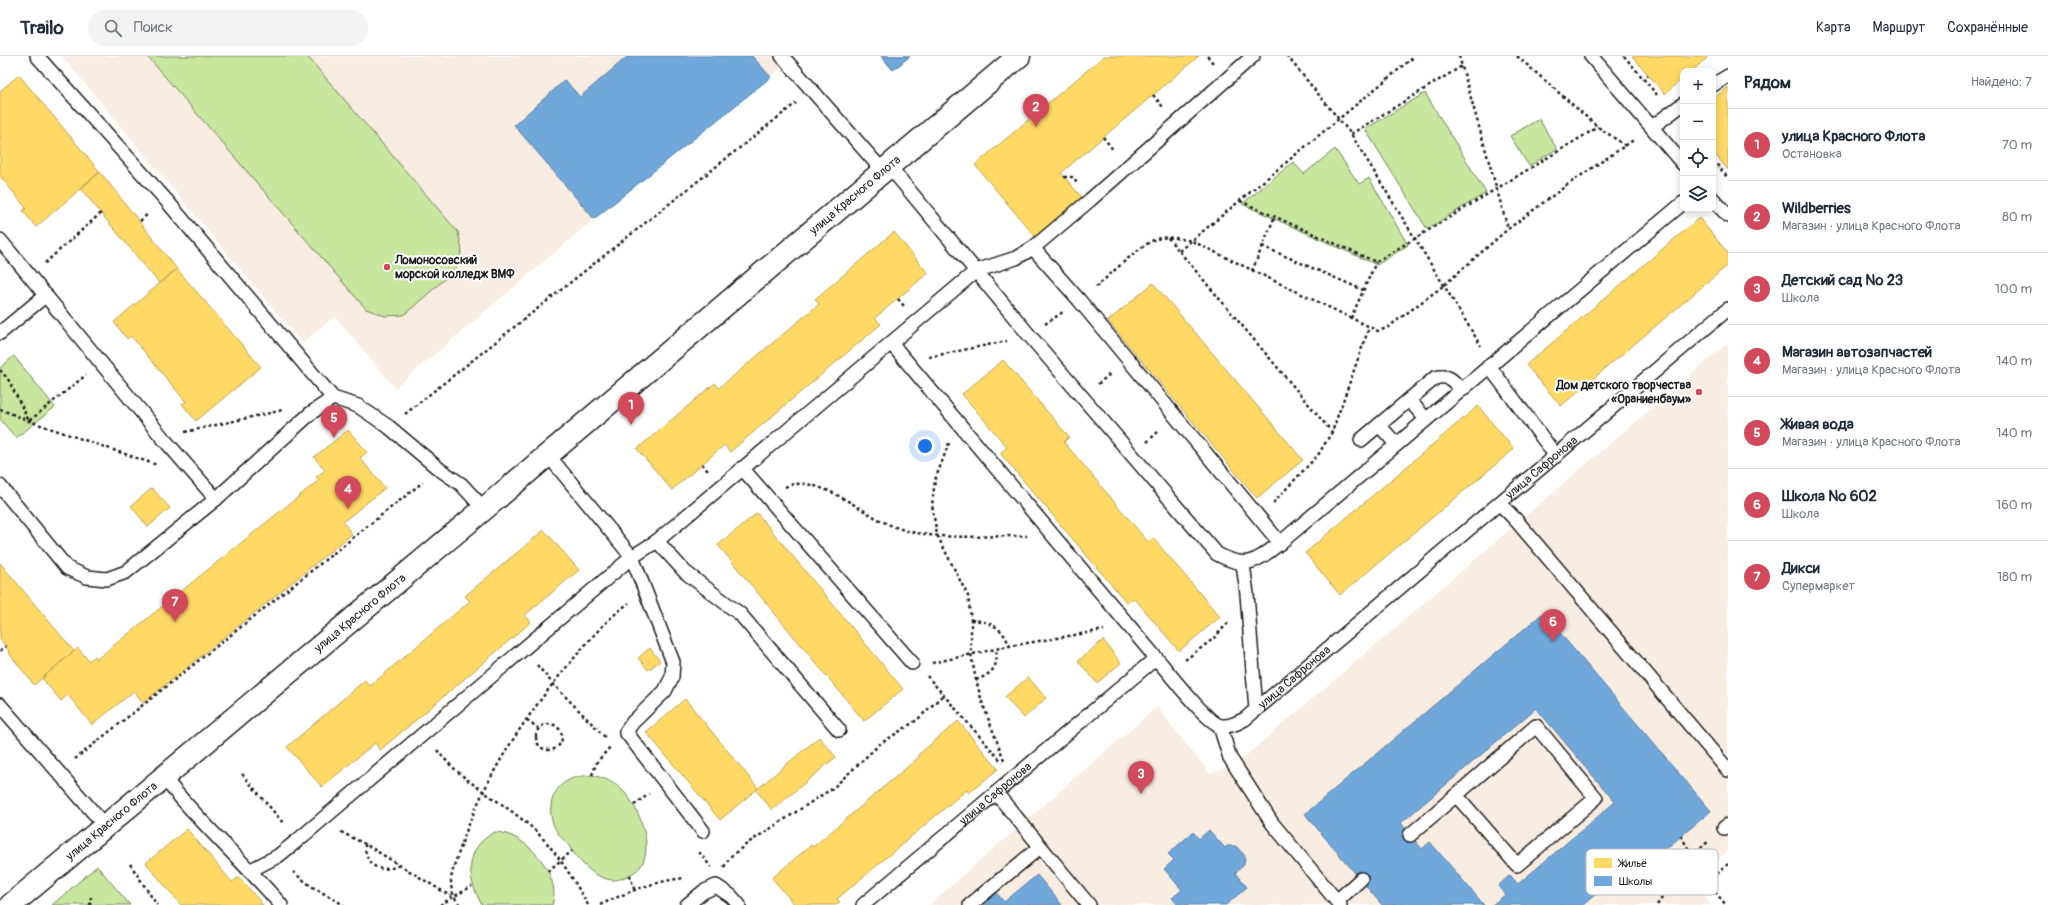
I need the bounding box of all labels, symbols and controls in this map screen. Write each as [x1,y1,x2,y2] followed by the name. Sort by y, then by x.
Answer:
[88,10,368,46] search box
[20,16,64,40] text: Trailo
[102,17,124,39] icon: search
[134,18,173,37] text: Поиск
[1816,19,1851,36] text: Карта
[1873,19,1925,36] text: Маршрут
[1947,19,2028,36] text: Сохранённые
[1680,68,1716,212] map controls
[1680,68,1716,104] button: +
[1744,72,1791,93] text: Рядом
[1971,74,2032,90] text: Найдено: 7
[1023,94,1049,127] pin: 2
[1680,104,1716,140] button: −
[1782,127,1925,146] text: улица Красного Флота
[1754,137,1760,153] text: 1
[2002,137,2032,153] text: 70 m
[1680,140,1716,176] button: locate
[1782,146,1842,162] text: Остановка
[806,152,904,239] street label: улица Красного Флота
[1680,176,1716,212] button: layers
[1782,199,1851,218] text: Wildberries
[1753,209,1761,225] text: 2
[2002,209,2032,225] text: 80 m
[1782,218,1961,234] text: Магазин · улица Красного Флота
[394,253,515,282] place label: Ломоносовский морской колледж ВМФ
[382,262,392,272] marker: Ломоносовский морской колледж ВМФ
[1782,271,1903,290] text: Детский сад № 23
[1753,281,1761,297] text: 3
[1995,281,2032,297] text: 100 m
[1782,290,1819,306] text: Школа
[1782,343,1932,362] text: Магазин автозапчастей
[1753,353,1761,369] text: 4
[1996,353,2032,369] text: 140 m
[1782,362,1961,378] text: Магазин · улица Красного Флота
[1555,378,1692,407] place label: Дом детского творчества «Ораниенбаум»
[1694,387,1704,397] marker: Дом детского творчества «Ораниенбаум»
[618,392,644,425] pin: 1
[321,405,347,438] pin: 5
[1782,415,1854,434] text: Живая вода
[1753,425,1761,441] text: 5
[1996,425,2032,441] text: 140 m
[1502,433,1581,503] street label: улица Сафронова
[1782,434,1961,450] text: Магазин · улица Красного Флота
[915,436,935,456] your location
[335,476,361,509] pin: 4
[1782,487,1877,506] text: Школа № 602
[1753,497,1761,513] text: 6
[1996,497,2032,513] text: 160 m
[1782,506,1819,522] text: Школа
[1782,559,1820,578] text: Дикси
[1754,569,1760,585] text: 7
[1997,569,2032,585] text: 180 m
[311,570,409,657] street label: улица Красного Флота
[1782,578,1855,594] text: Супермаркет
[162,589,188,622] pin: 7
[1540,609,1566,642] pin: 6
[1255,642,1334,713] street label: улица Сафронова
[956,759,1035,829] street label: улица Сафронова
[1128,761,1154,794] pin: 3
[62,778,161,865] street label: улица Красного Флота
[1586,849,1718,895] legend
[1617,857,1647,870] text: Жильё
[1619,875,1652,888] text: Школы

